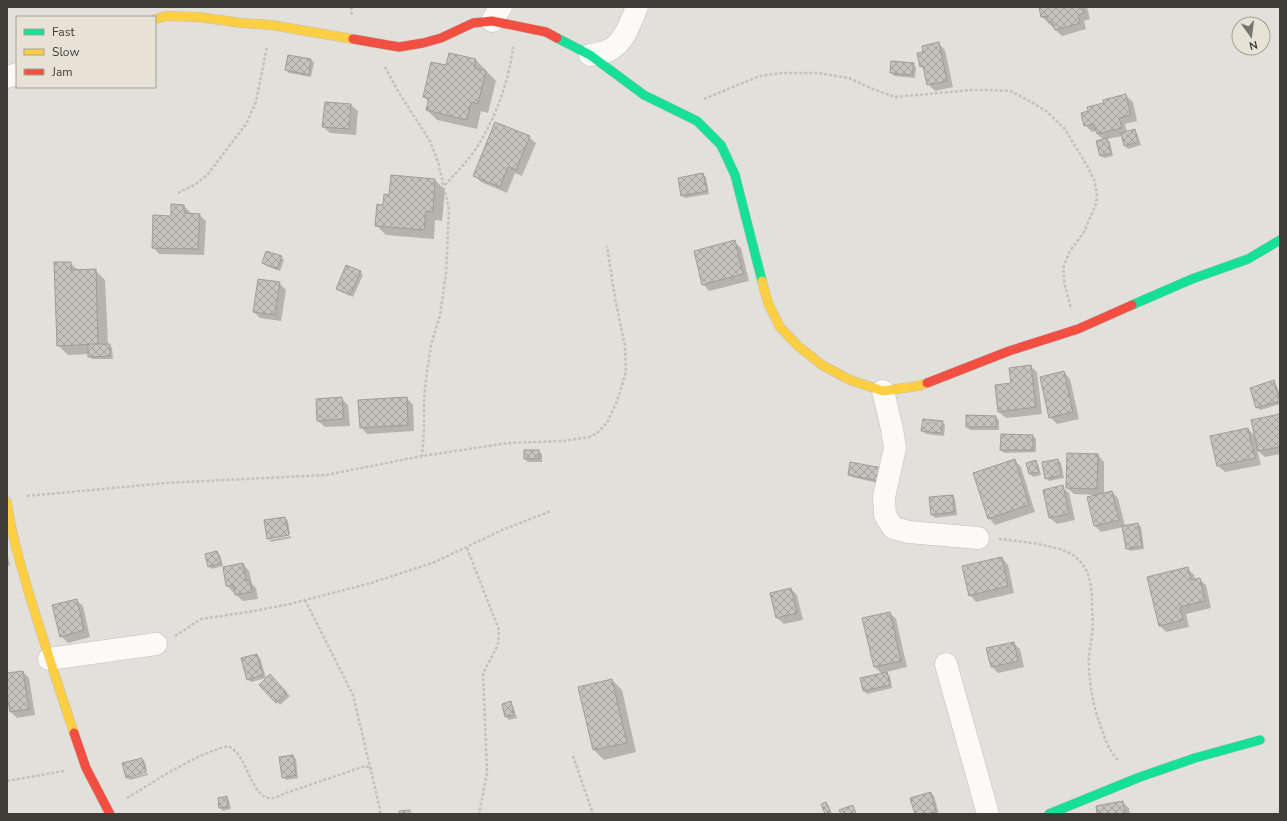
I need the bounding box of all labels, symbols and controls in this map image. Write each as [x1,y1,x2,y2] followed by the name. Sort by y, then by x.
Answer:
[16,16,156,88] legend
[1231,16,1271,56] north arrow
[52,24,75,40] text: Fast
[1247,37,1259,53] text: N
[52,44,80,60] text: Slow
[51,64,73,80] text: Jam

